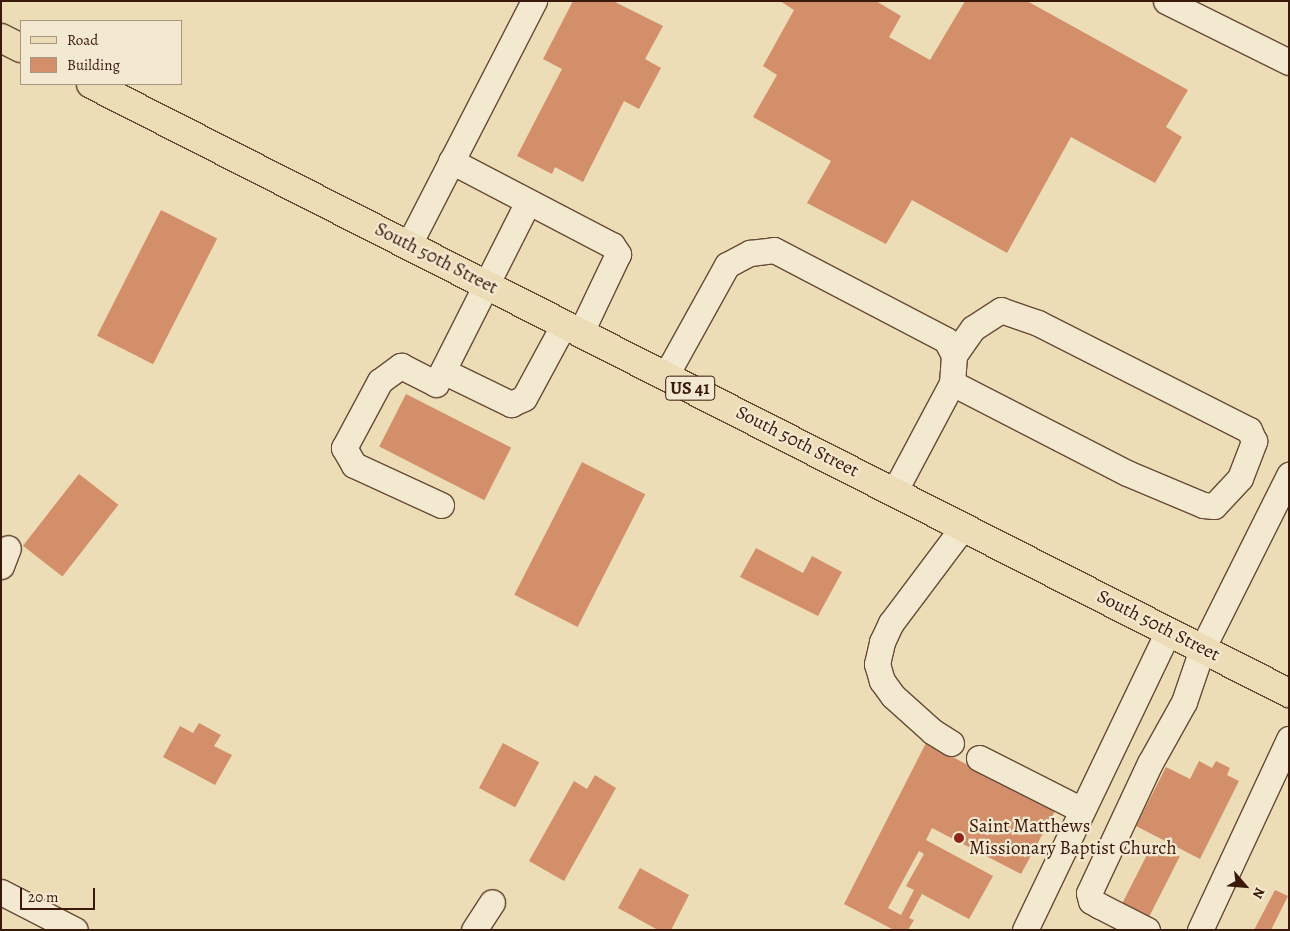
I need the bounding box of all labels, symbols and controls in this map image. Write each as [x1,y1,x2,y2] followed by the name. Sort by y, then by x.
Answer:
[20,20,182,85] legend
[67,30,98,50] text: Road
[67,55,120,75] text: Building
[371,218,501,300] street label: South 50th Street
[665,372,715,403] road number: US 41
[732,401,862,483] street label: South 50th Street
[1093,585,1223,667] street label: South 50th Street
[969,816,1177,860] place label: Saint Matthews Missionary Baptist Church
[953,832,965,844] marker: Saint Matthews Missionary Baptist Church
[1220,861,1270,911] north arrow
[22,878,98,910] scale bar
[1248,884,1270,902] text: N
[28,887,59,907] text: 20 m

